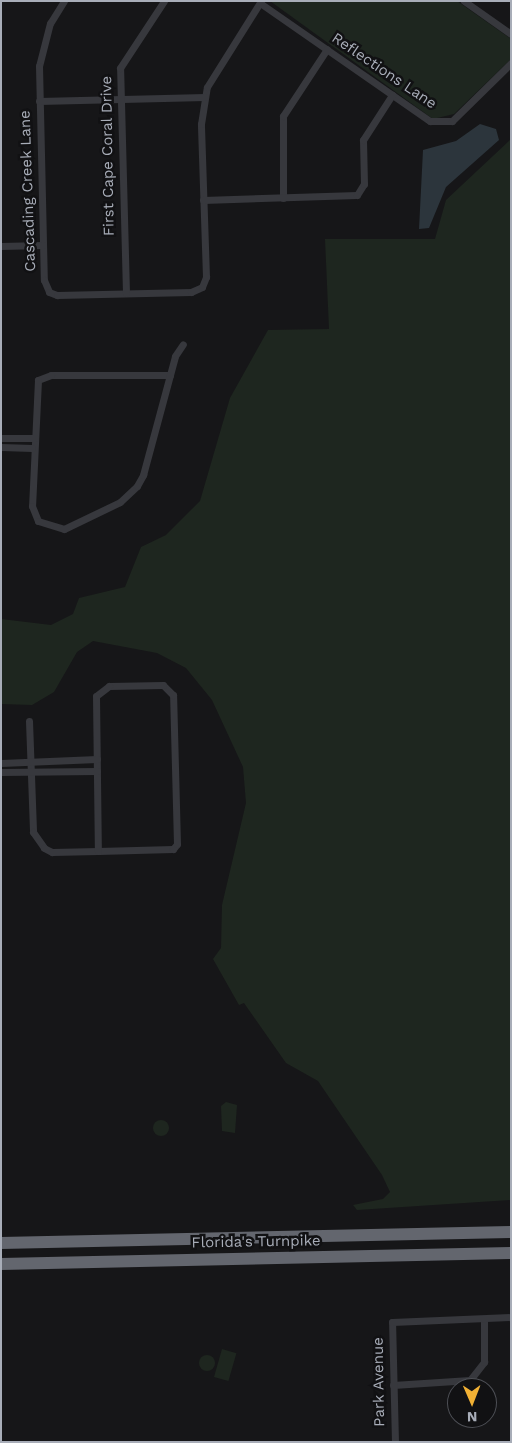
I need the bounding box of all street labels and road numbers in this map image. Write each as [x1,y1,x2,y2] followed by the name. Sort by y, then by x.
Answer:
[328,29,440,113] street label: Reflections Lane
[98,75,118,237] street label: First Cape Coral Drive
[16,110,40,272] street label: Cascading Creek Lane
[191,1232,321,1252] street label: Florida's Turnpike
[369,1337,389,1427] street label: Park Avenue

